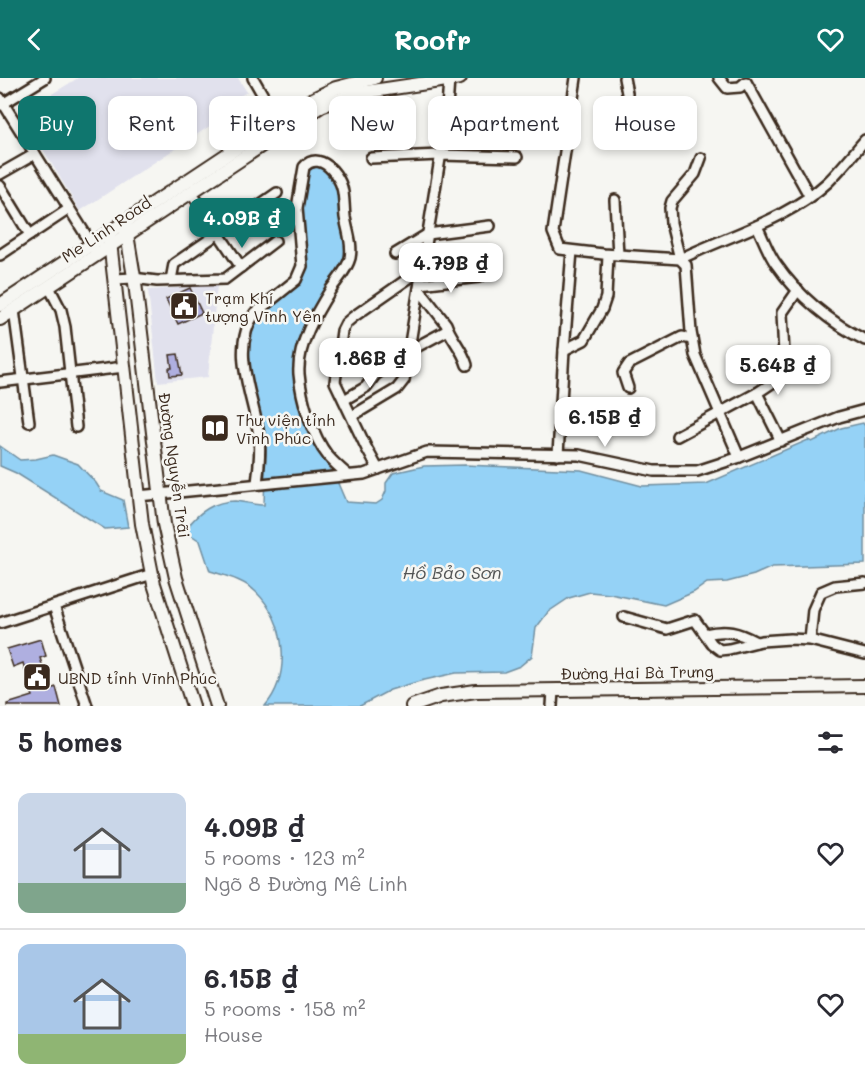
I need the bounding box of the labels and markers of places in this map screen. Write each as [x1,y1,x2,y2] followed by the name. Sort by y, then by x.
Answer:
[187,198,297,249] pin: 4.09B ₫
[396,243,506,294] pin: 4.79B ₫
[205,287,321,326] place label: Trạm Khí tượng Vĩnh Yên
[168,290,200,322] public building icon: Trạm Khí tượng Vĩnh Yên
[315,338,425,389] pin: 1.86B ₫
[723,345,833,396] pin: 5.64B ₫
[550,397,660,448] pin: 6.15B ₫
[236,409,335,448] place label: Thư viện tỉnh Vĩnh Phúc
[199,412,231,444] library icon: Thư viện tỉnh Vĩnh Phúc
[21,661,53,693] public building icon: UBND tỉnh Vĩnh Phúc
[58,667,217,688] place label: UBND tỉnh Vĩnh Phúc

